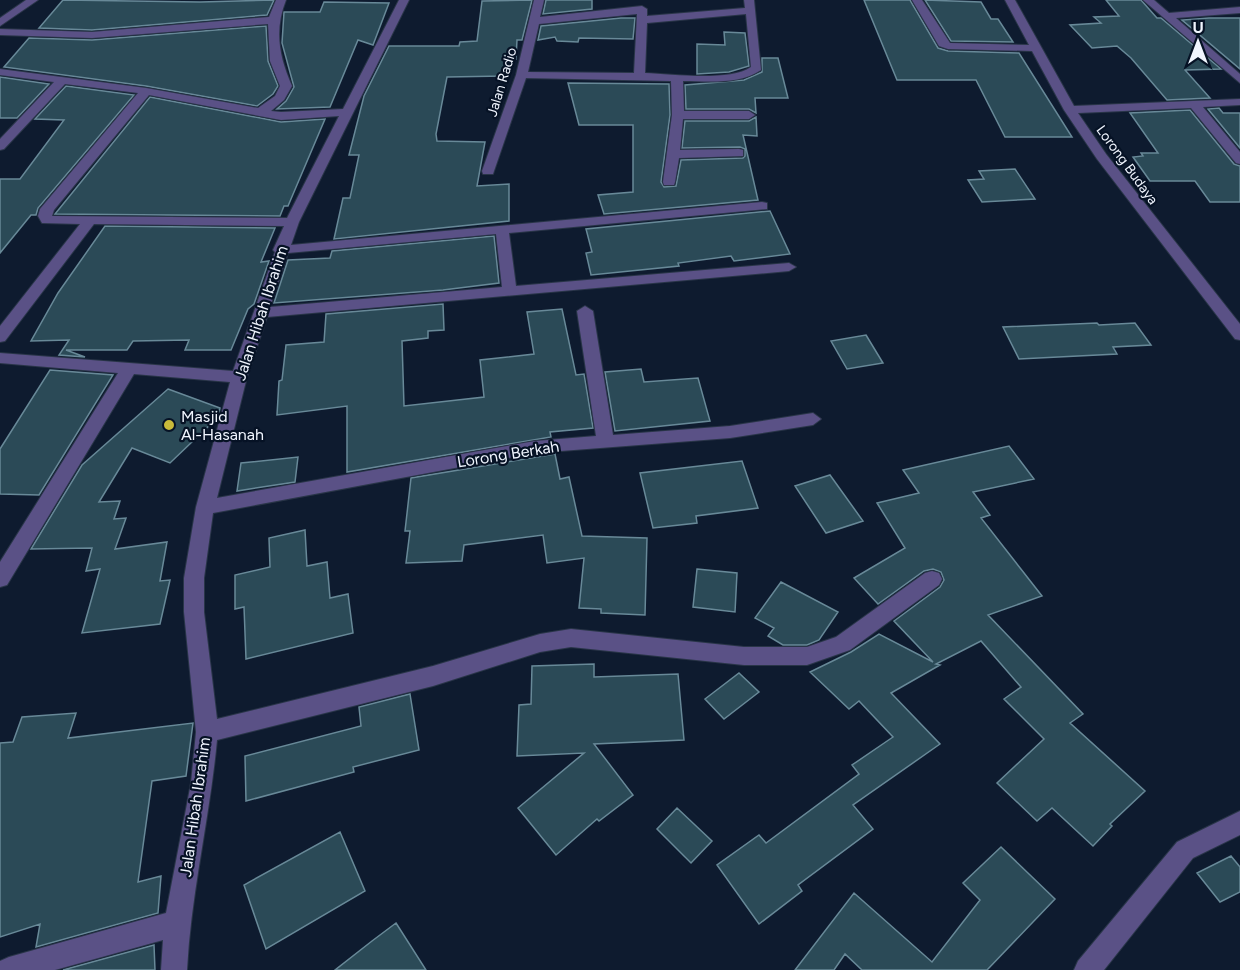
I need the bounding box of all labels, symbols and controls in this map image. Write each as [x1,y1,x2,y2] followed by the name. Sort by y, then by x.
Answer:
[1168,12,1228,72] north arrow
[1192,18,1204,37] text: U
[483,45,521,119] street label: Jalan Radio
[1093,122,1161,208] street label: Lorong Budaya
[230,243,292,383] street label: Jalan Hibah Ibrahim
[181,407,264,444] place label: Masjid Al-Hasanah
[162,418,176,432] marker: Masjid Al-Hasanah
[456,437,560,471] street label: Lorong Berkah
[176,736,214,878] street label: Jalan Hibah Ibrahim

